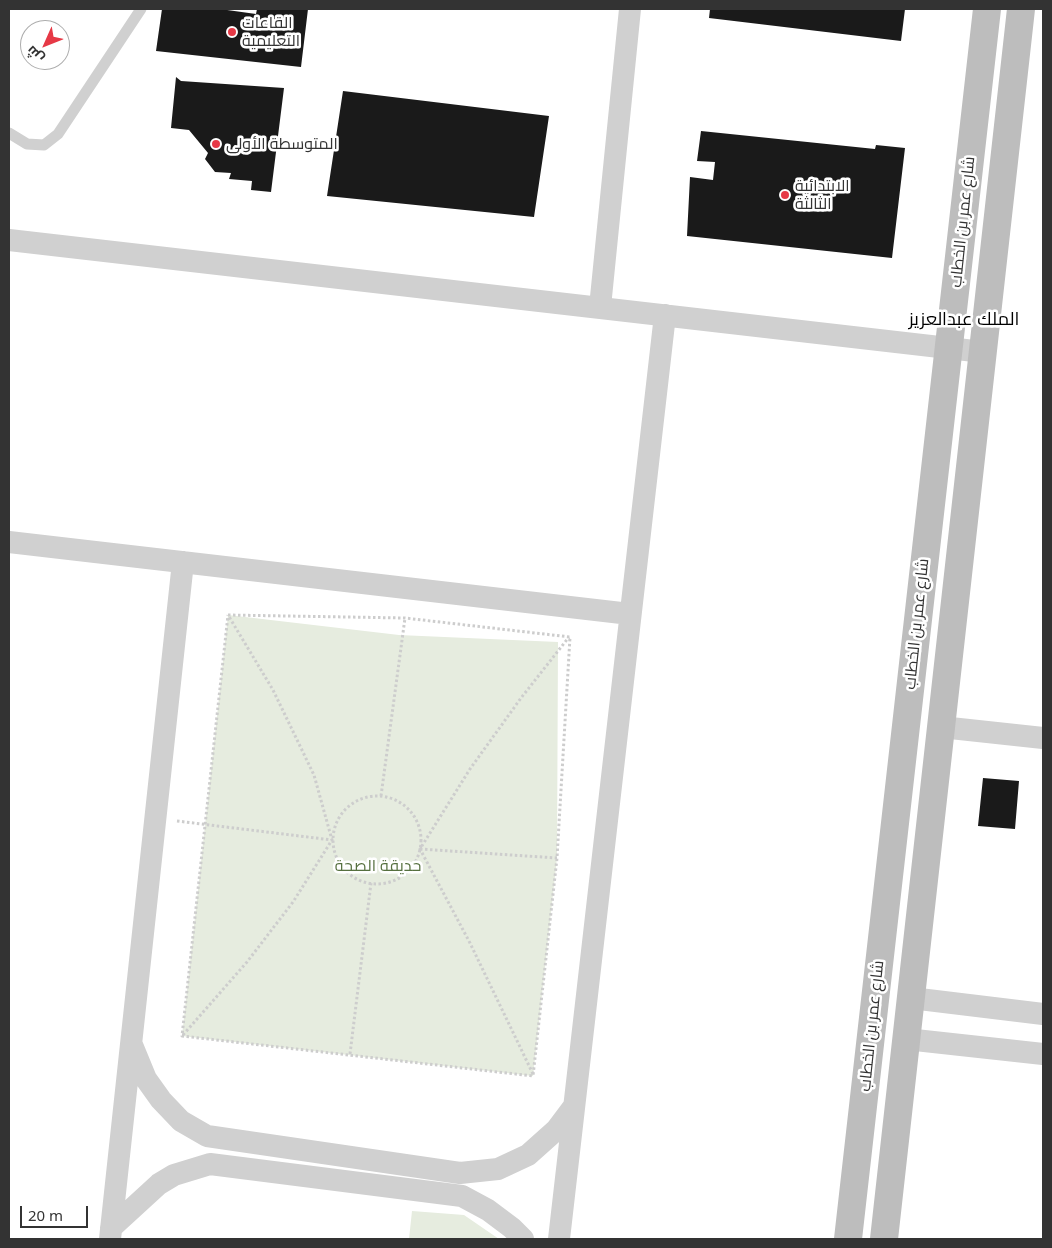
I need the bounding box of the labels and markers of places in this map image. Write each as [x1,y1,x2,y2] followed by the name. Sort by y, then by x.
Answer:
[242,13,300,51] place label: القاعات التعليمية
[226,26,238,38] marker: القاعات التعليمية
[226,134,338,154] place label: المتوسطة الأولى
[210,138,222,150] marker: المتوسطة الأولى
[795,176,850,214] place label: الابتدائية الثالثة
[779,189,791,201] marker: الابتدائية الثالثة

